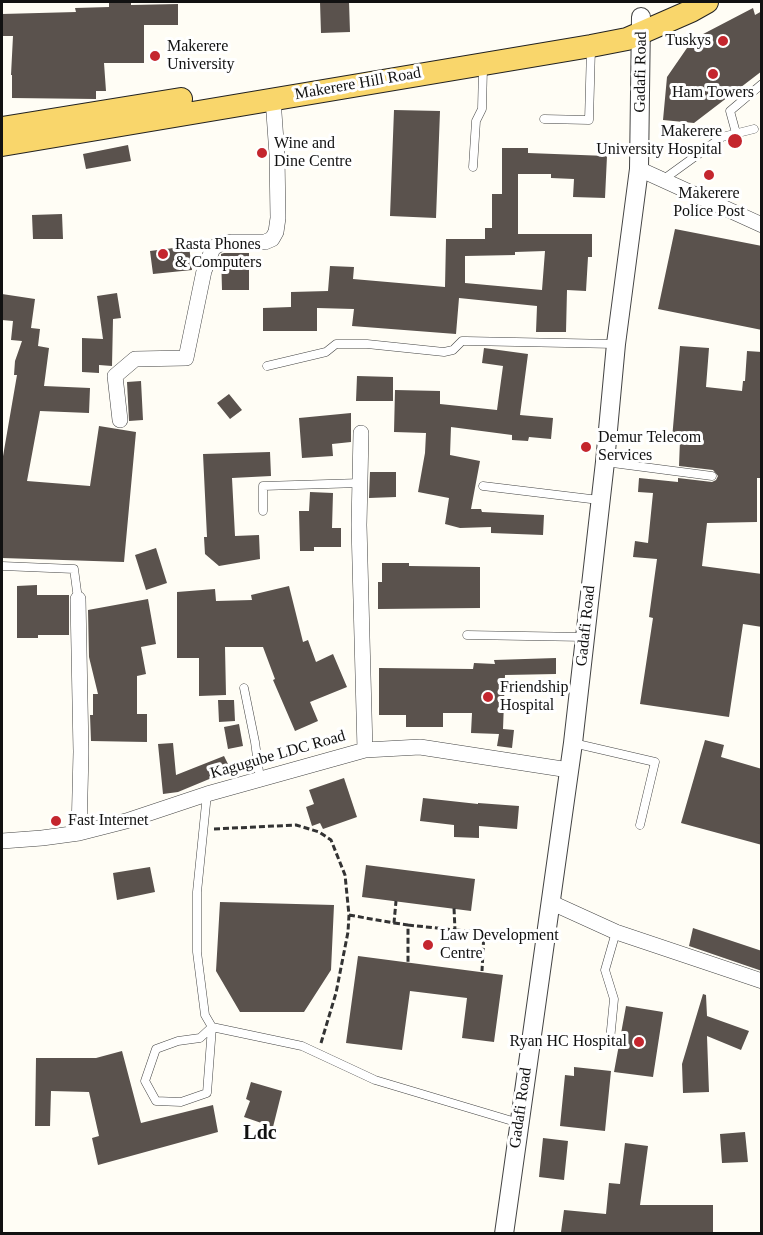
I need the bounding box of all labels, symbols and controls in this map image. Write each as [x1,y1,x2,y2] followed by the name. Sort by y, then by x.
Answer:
[631,31,651,113] street label: Gadafi Road
[665,31,711,51] place label: Tuskys
[716,34,730,48] marker: Tuskys
[167,37,235,75] place label: Makerere University
[148,49,162,63] marker: Makerere University
[293,63,423,105] street label: Makerere Hill Road
[706,67,720,81] marker: Ham Towers
[672,83,754,103] place label: Ham Towers
[596,122,722,160] place label: Makerere University Hospital
[726,132,744,150] marker: Makerere University Hospital
[274,134,352,172] place label: Wine and Dine Centre
[255,146,269,160] marker: Wine and Dine Centre
[702,168,716,182] marker: Makerere Police Post
[673,184,745,222] place label: Makerere Police Post
[175,235,262,273] place label: Rasta Phones & Computers
[156,247,170,261] marker: Rasta Phones & Computers
[598,428,701,466] place label: Demur Telecom Services
[579,440,593,454] marker: Demur Telecom Services
[572,585,600,667] street label: Gadafi Road
[500,678,568,716] place label: Friendship Hospital
[481,690,495,704] marker: Friendship Hospital
[208,727,348,783] street label: Kagugube LDC Road
[68,811,148,831] place label: Fast Internet
[49,814,63,828] marker: Fast Internet
[440,926,559,964] place label: Law Development Centre
[421,938,435,952] marker: Law Development Centre
[509,1032,627,1052] place label: Ryan HC Hospital
[632,1035,646,1049] marker: Ryan HC Hospital
[506,1066,536,1150] street label: Gadafi Road
[243,1122,277,1146] district label: Ldc

